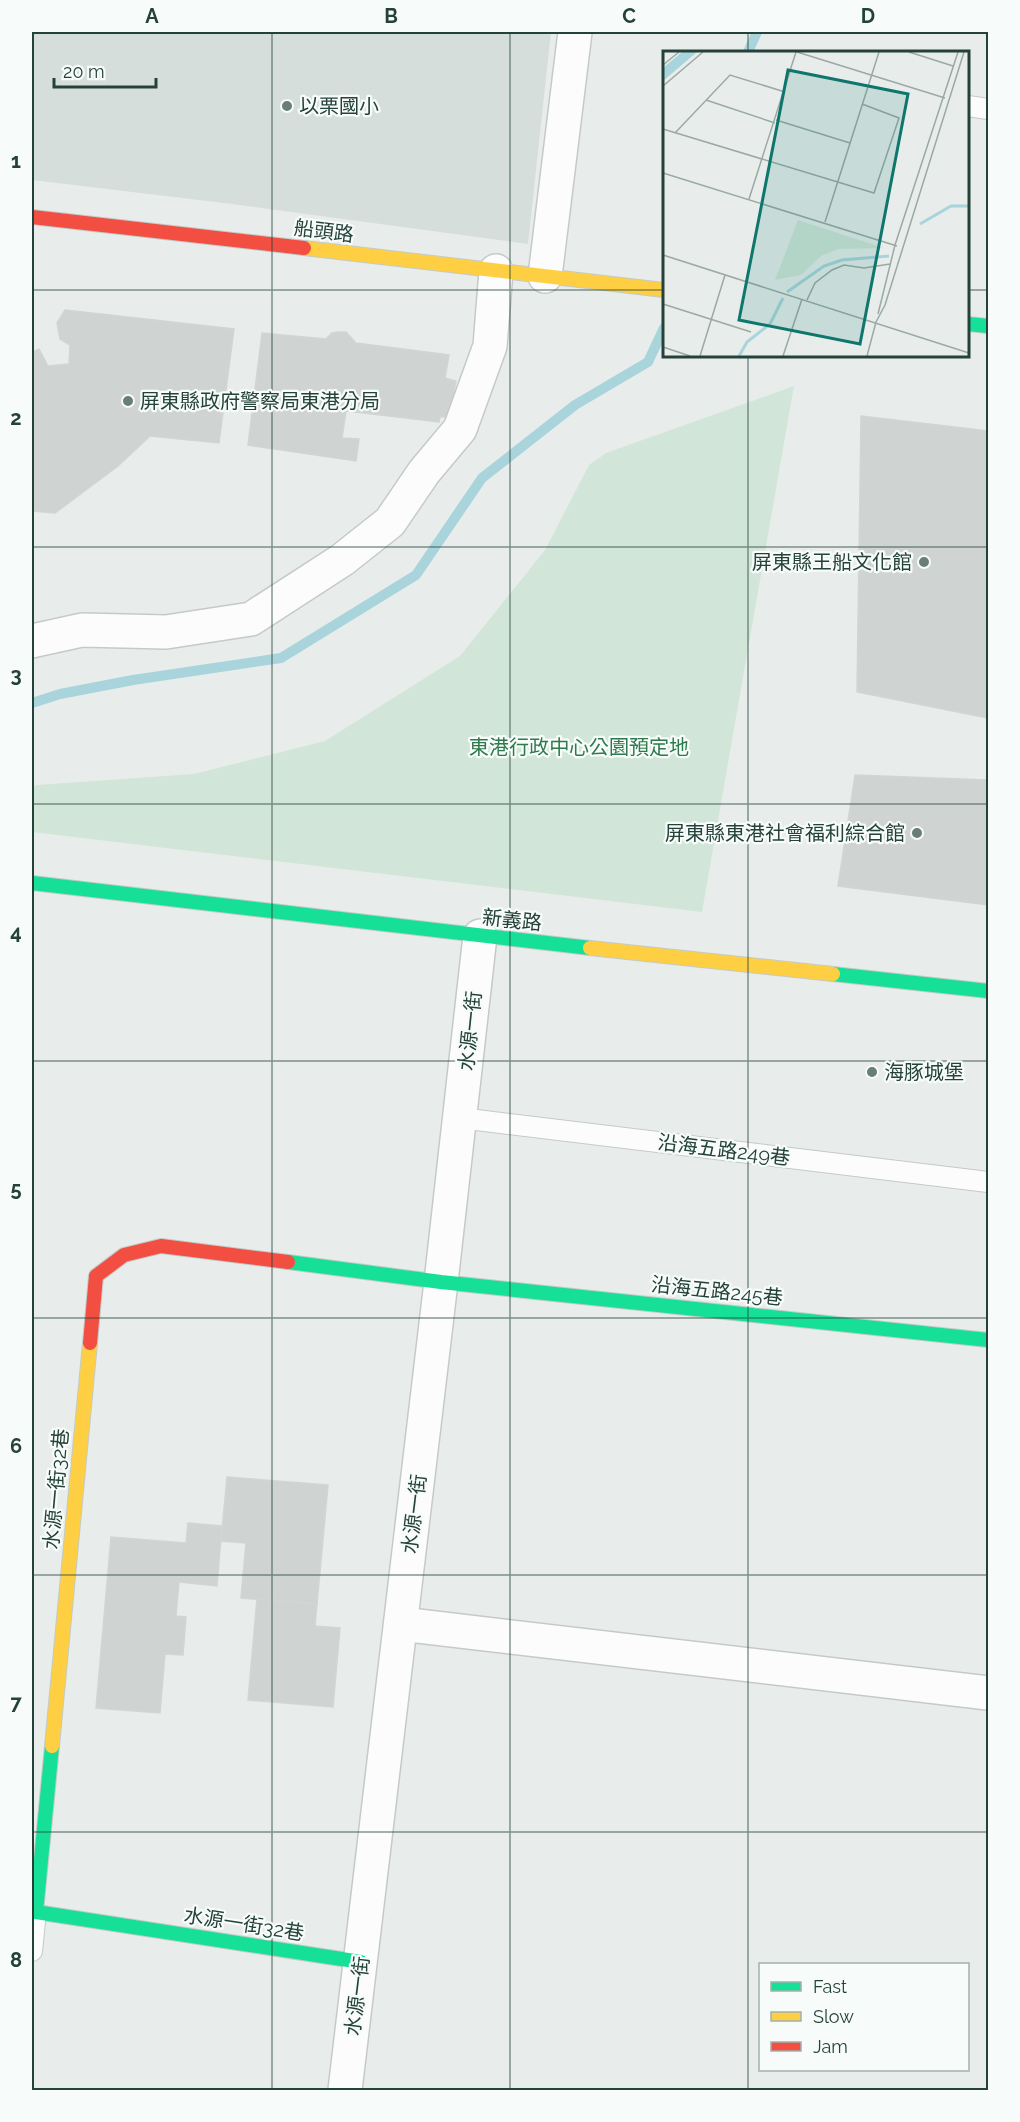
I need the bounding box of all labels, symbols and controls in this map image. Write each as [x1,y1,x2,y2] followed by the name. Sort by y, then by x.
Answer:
[145,4,159,28] text: A
[384,4,398,28] text: B
[622,4,636,28] text: C
[861,4,875,28] text: D
[54,51,156,89] scale bar
[663,51,969,357] inset map
[63,61,105,82] text: 20 m
[299,94,379,118] place label: 以栗國小
[280,99,294,113] marker: 以栗國小
[11,149,21,173] text: 1
[293,215,355,247] street label: 船頭路
[140,389,380,413] place label: 屏東縣政府警察局東港分局
[121,394,135,408] marker: 屏東縣政府警察局東港分局
[10,406,22,430] text: 2
[752,550,912,574] place label: 屏東縣王船文化館
[917,555,931,569] marker: 屏東縣王船文化館
[10,663,22,687] text: 3
[469,735,689,759] park label: 東港行政中心公園預定地
[665,821,905,845] place label: 屏東縣東港社會福利綜合館
[910,826,924,840] marker: 屏東縣東港社會福利綜合館
[481,905,543,935] street label: 新義路
[10,920,22,944] text: 4
[454,990,486,1072] street label: 水源一街
[884,1060,964,1084] place label: 海豚城堡
[865,1065,879,1079] marker: 海豚城堡
[657,1130,791,1170] street label: 沿海五路249巷
[10,1177,22,1201] text: 5
[650,1272,784,1310] street label: 沿海五路245巷
[39,1428,73,1550] street label: 水源一街32巷
[10,1434,22,1458] text: 6
[397,1473,431,1555] street label: 水源一街
[10,1691,22,1715] text: 7
[182,1903,306,1945] street label: 水源一街32巷
[10,1948,22,1972] text: 8
[340,1955,374,2037] street label: 水源一街
[759,1963,969,2071] legend
[813,1976,847,1997] text: Fast
[813,2006,854,2027] text: Slow
[813,2036,848,2057] text: Jam

